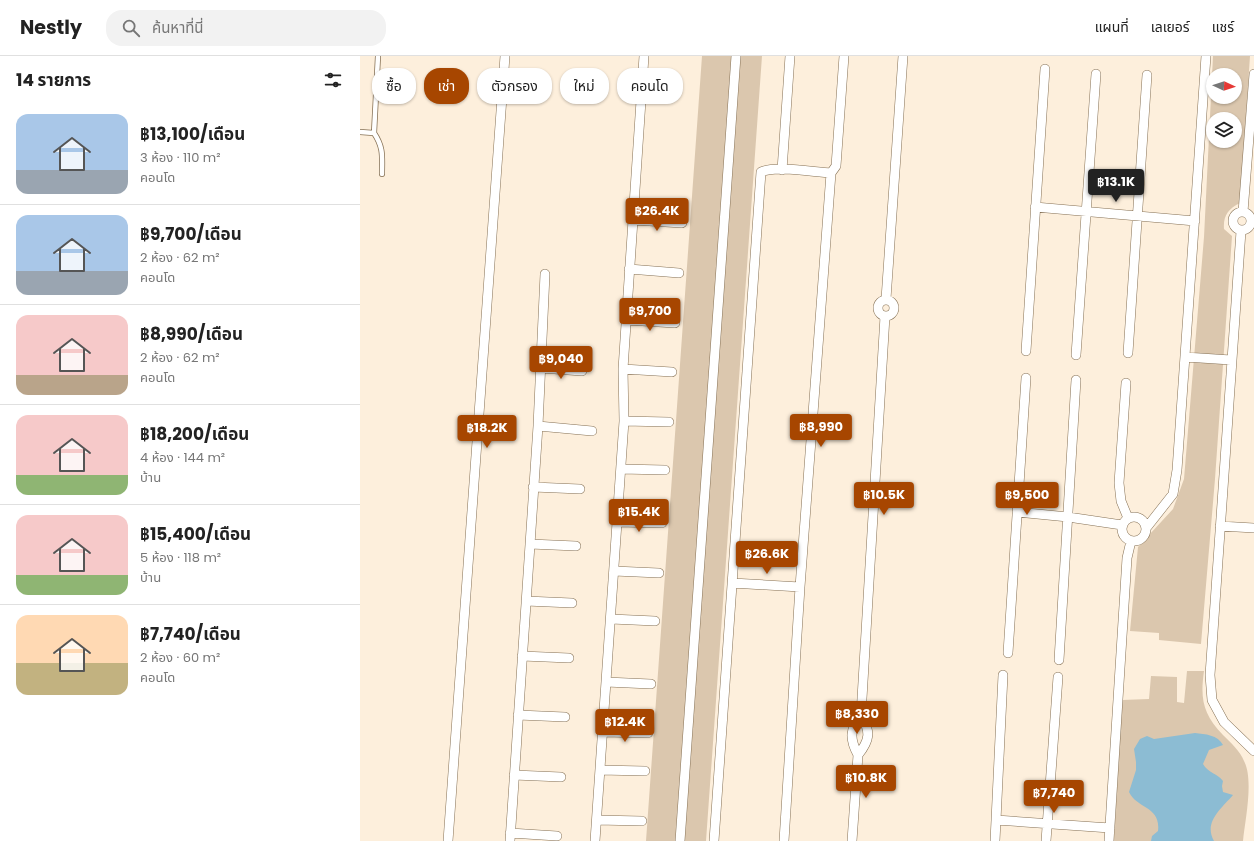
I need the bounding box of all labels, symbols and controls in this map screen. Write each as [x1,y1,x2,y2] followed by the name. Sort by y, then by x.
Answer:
[106,10,386,46] search box
[20,14,82,41] text: Nestly
[120,17,142,39] icon: search
[152,17,204,38] text: ค้นหาที่นี่
[1095,17,1129,37] text: แผนที่
[1151,17,1190,37] text: เลเยอร์
[1212,17,1234,37] text: แชร์
[16,68,91,92] text: 14 รายการ
[372,68,416,104] chip: ซื้อ
[424,68,469,104] chip: เช่า
[477,68,552,104] chip: ตัวกรอง
[560,68,609,104] chip: ใหม่
[617,68,683,104] chip: คอนโด
[1206,68,1242,104] north arrow
[1206,68,1242,148] map controls
[322,69,344,91] icon: filters
[1206,112,1242,148] button: layers
[140,122,245,146] text: ฿13,100/เดือน
[48,130,96,178] icon: home
[140,148,221,167] text: 3 ห้อง · 110 m²
[140,168,175,187] text: คอนโด
[1083,169,1149,203] pin: ฿13.1K
[1097,172,1135,191] text: ฿13.1K
[624,198,690,232] pin: ฿26.4K
[635,201,679,220] text: ฿26.4K
[140,222,242,246] text: ฿9,700/เดือน
[48,231,96,279] icon: home
[140,248,220,267] text: 2 ห้อง · 62 m²
[140,268,175,287] text: คอนโด
[617,298,683,332] pin: ฿9,700
[628,301,672,320] text: ฿9,700
[140,322,243,346] text: ฿8,990/เดือน
[48,331,96,379] icon: home
[528,346,594,380] pin: ฿9,040
[140,348,220,367] text: 2 ห้อง · 62 m²
[538,349,584,368] text: ฿9,040
[140,368,175,387] text: คอนโด
[788,414,854,448] pin: ฿8,990
[454,415,520,449] pin: ฿18.2K
[799,417,843,436] text: ฿8,990
[466,418,508,437] text: ฿18.2K
[140,422,249,446] text: ฿18,200/เดือน
[48,431,96,479] icon: home
[140,448,225,467] text: 4 ห้อง · 144 m²
[140,468,161,487] text: บ้าน
[851,482,917,516] pin: ฿10.5K
[994,482,1060,516] pin: ฿9,500
[863,485,905,504] text: ฿10.5K
[1005,485,1049,504] text: ฿9,500
[606,499,672,533] pin: ฿15.4K
[618,502,660,521] text: ฿15.4K
[140,522,251,546] text: ฿15,400/เดือน
[48,531,96,579] icon: home
[734,541,800,575] pin: ฿26.6K
[745,544,789,563] text: ฿26.6K
[140,548,221,567] text: 5 ห้อง · 118 m²
[140,568,161,587] text: บ้าน
[140,622,241,646] text: ฿7,740/เดือน
[48,631,96,679] icon: home
[140,648,220,667] text: 2 ห้อง · 60 m²
[140,668,175,687] text: คอนโด
[824,701,890,735] pin: ฿8,330
[835,704,879,723] text: ฿8,330
[592,709,658,743] pin: ฿12.4K
[604,712,646,731] text: ฿12.4K
[833,765,899,799] pin: ฿10.8K
[845,768,887,787] text: ฿10.8K
[1021,780,1087,814] pin: ฿7,740
[1033,783,1075,802] text: ฿7,740

